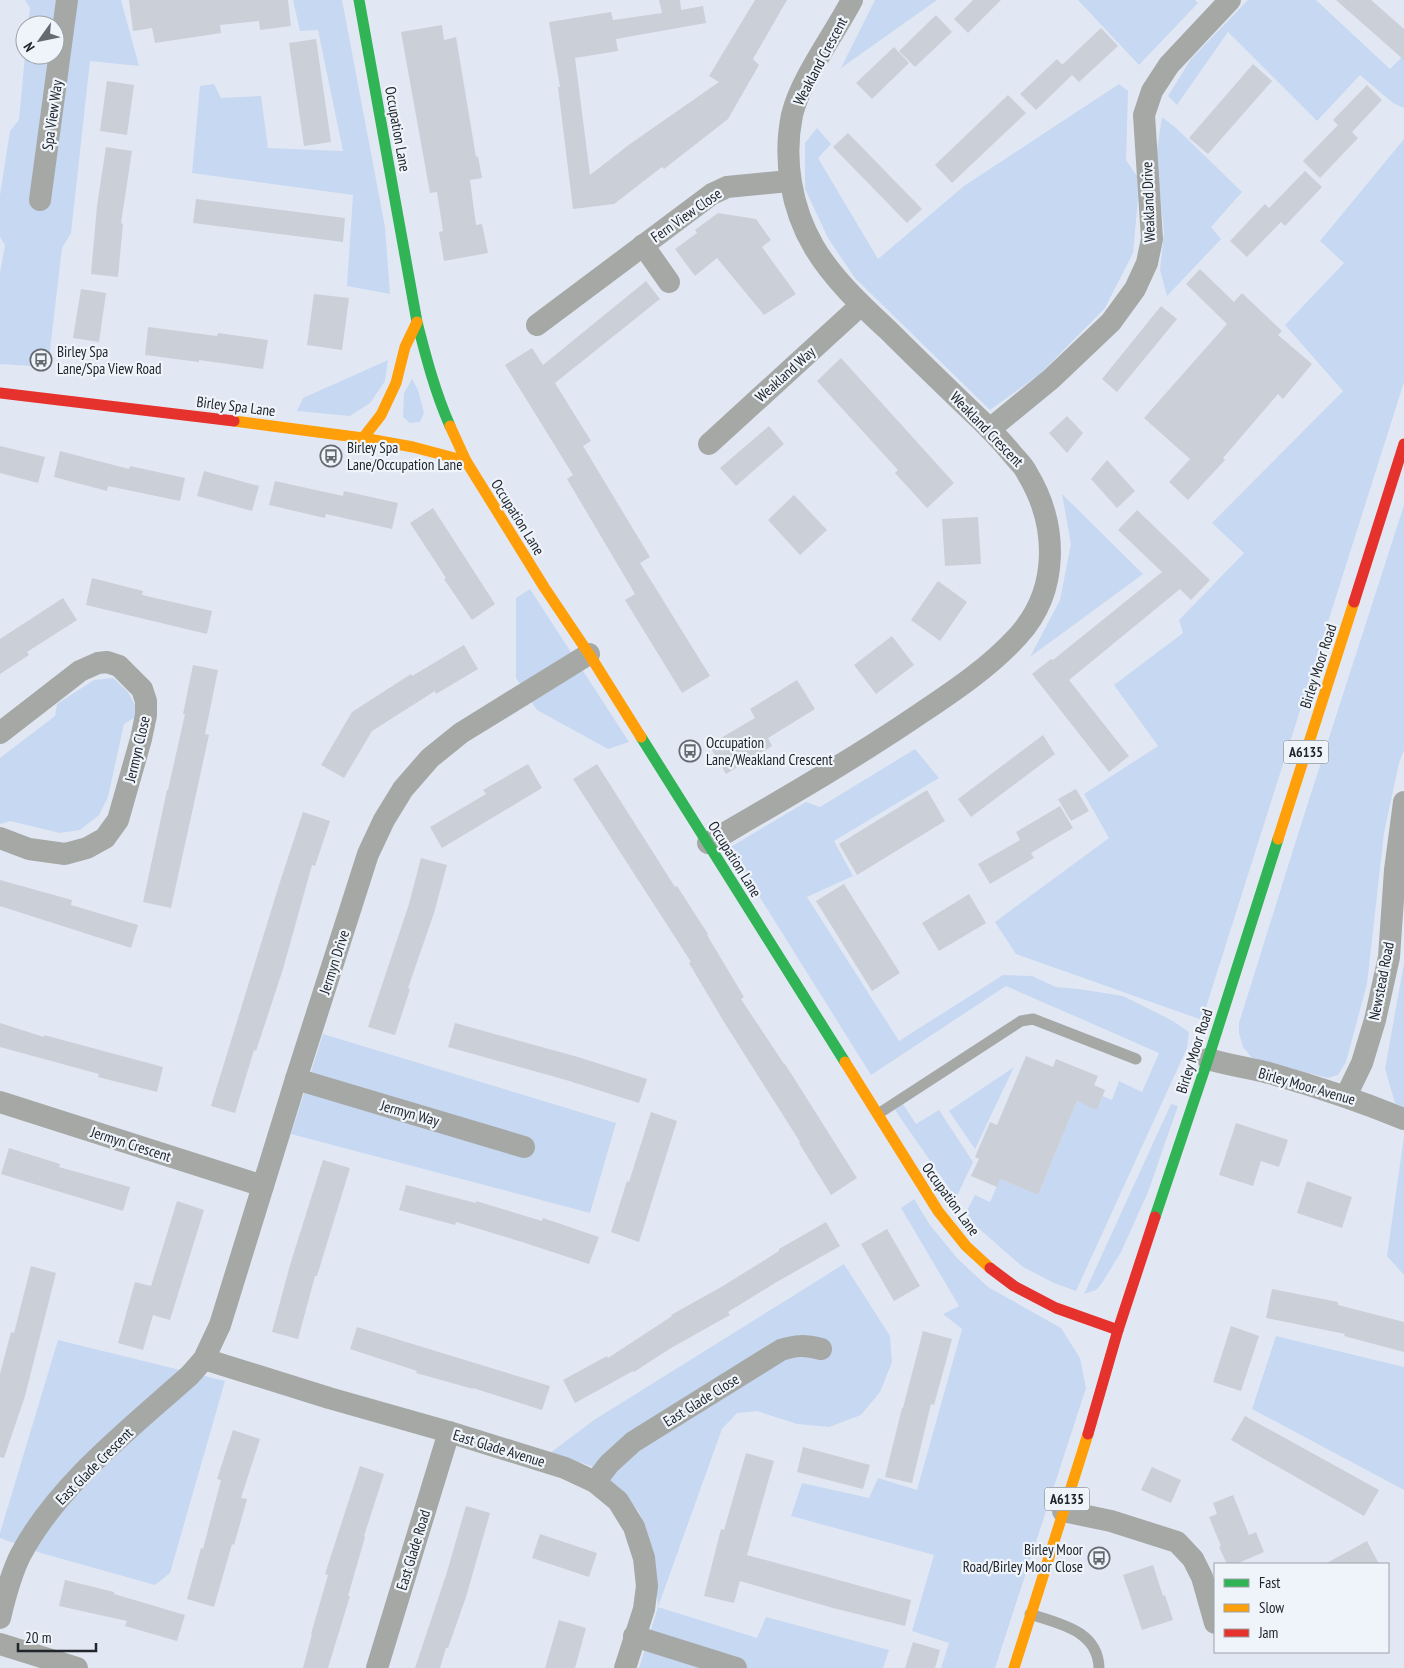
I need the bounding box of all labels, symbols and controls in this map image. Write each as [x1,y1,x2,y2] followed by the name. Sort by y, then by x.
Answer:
[789,14,851,108] street label: Weakland Crescent
[15,15,65,65] north arrow
[19,39,39,55] text: N
[38,78,66,151] street label: Spa View Way
[381,85,415,173] street label: Occupation Lane
[1137,161,1159,243] street label: Weakland Drive
[647,184,725,246] street label: Fern View Close
[57,342,162,378] place label: Birley Spa Lane/Spa View Road
[751,342,819,406] street label: Weakland Way
[29,348,53,372] bus stop icon: Birley Spa Lane/Spa View Road
[946,387,1028,471] street label: Weakland Crescent
[196,392,276,420] street label: Birley Spa Lane
[347,438,462,474] place label: Birley Spa Lane/Occupation Lane
[319,444,343,468] bus stop icon: Birley Spa Lane/Occupation Lane
[487,475,549,559] street label: Occupation Lane
[1295,621,1341,711] street label: Birley Moor Road
[120,714,154,785] street label: Jermyn Close
[706,733,833,769] place label: Occupation Lane/Weakland Crescent
[678,739,702,763] bus stop icon: Occupation Lane/Weakland Crescent
[1284,740,1328,764] road number: A6135
[704,817,766,901] street label: Occupation Lane
[314,928,353,997] street label: Jermyn Drive
[1364,940,1398,1022] street label: Newstead Road
[1171,1006,1217,1096] street label: Birley Moor Road
[1257,1063,1357,1109] street label: Birley Moor Avenue
[378,1095,442,1131] street label: Jermyn Way
[88,1122,173,1166] street label: Jermyn Crescent
[918,1159,984,1239] street label: Occupation Lane
[660,1369,742,1431] street label: East Glade Close
[51,1423,137,1509] street label: East Glade Crescent
[451,1425,547,1471] street label: East Glade Avenue
[1044,1488,1090,1510] road number: A6135
[392,1507,434,1593] street label: East Glade Road
[963,1540,1084,1576] place label: Birley Moor Road/Birley Moor Close
[1087,1546,1111,1570] bus stop icon: Birley Moor Road/Birley Moor Close
[1214,1563,1389,1653] legend
[1259,1573,1280,1592] text: Fast
[1259,1598,1284,1617] text: Slow
[18,1620,95,1652] scale bar
[1258,1623,1278,1642] text: Jam
[25,1628,51,1647] text: 20 m

